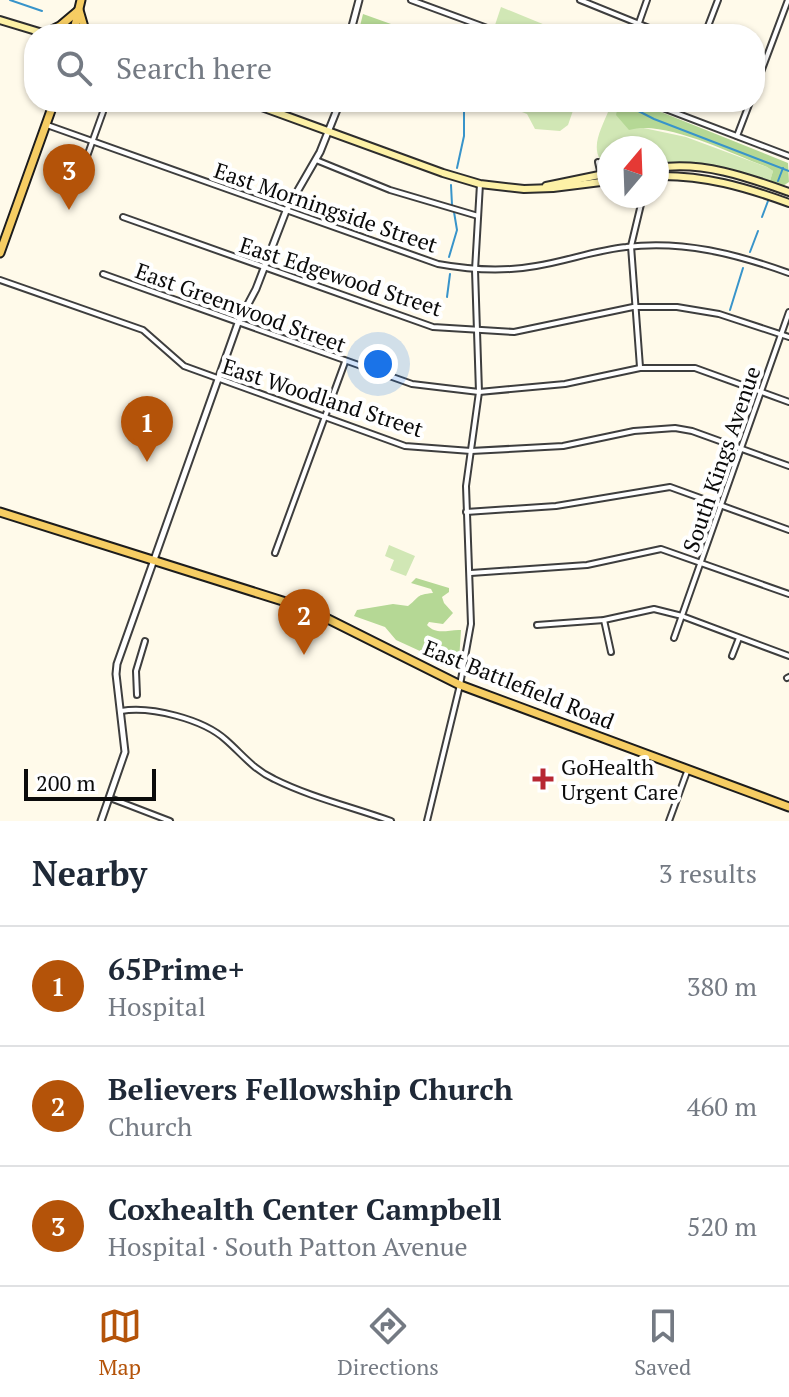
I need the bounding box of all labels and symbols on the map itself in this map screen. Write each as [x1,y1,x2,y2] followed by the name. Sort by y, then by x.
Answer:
[597,136,669,208] north arrow
[43,144,95,210] pin: 3
[210,155,442,259] street label: East Morningside Street
[236,230,446,322] street label: East Edgewood Street
[132,255,350,359] street label: East Greenwood Street
[358,344,398,384] your location
[219,351,427,443] street label: East Woodland Street
[676,362,766,556] street label: South Kings Avenue
[121,396,173,462] pin: 1
[278,589,330,655] pin: 2
[419,633,619,735] street label: East Battlefield Road
[561,752,678,806] place label: GoHealth Urgent Care
[24,765,156,801] scale bar
[532,768,554,790] marker: GoHealth Urgent Care

